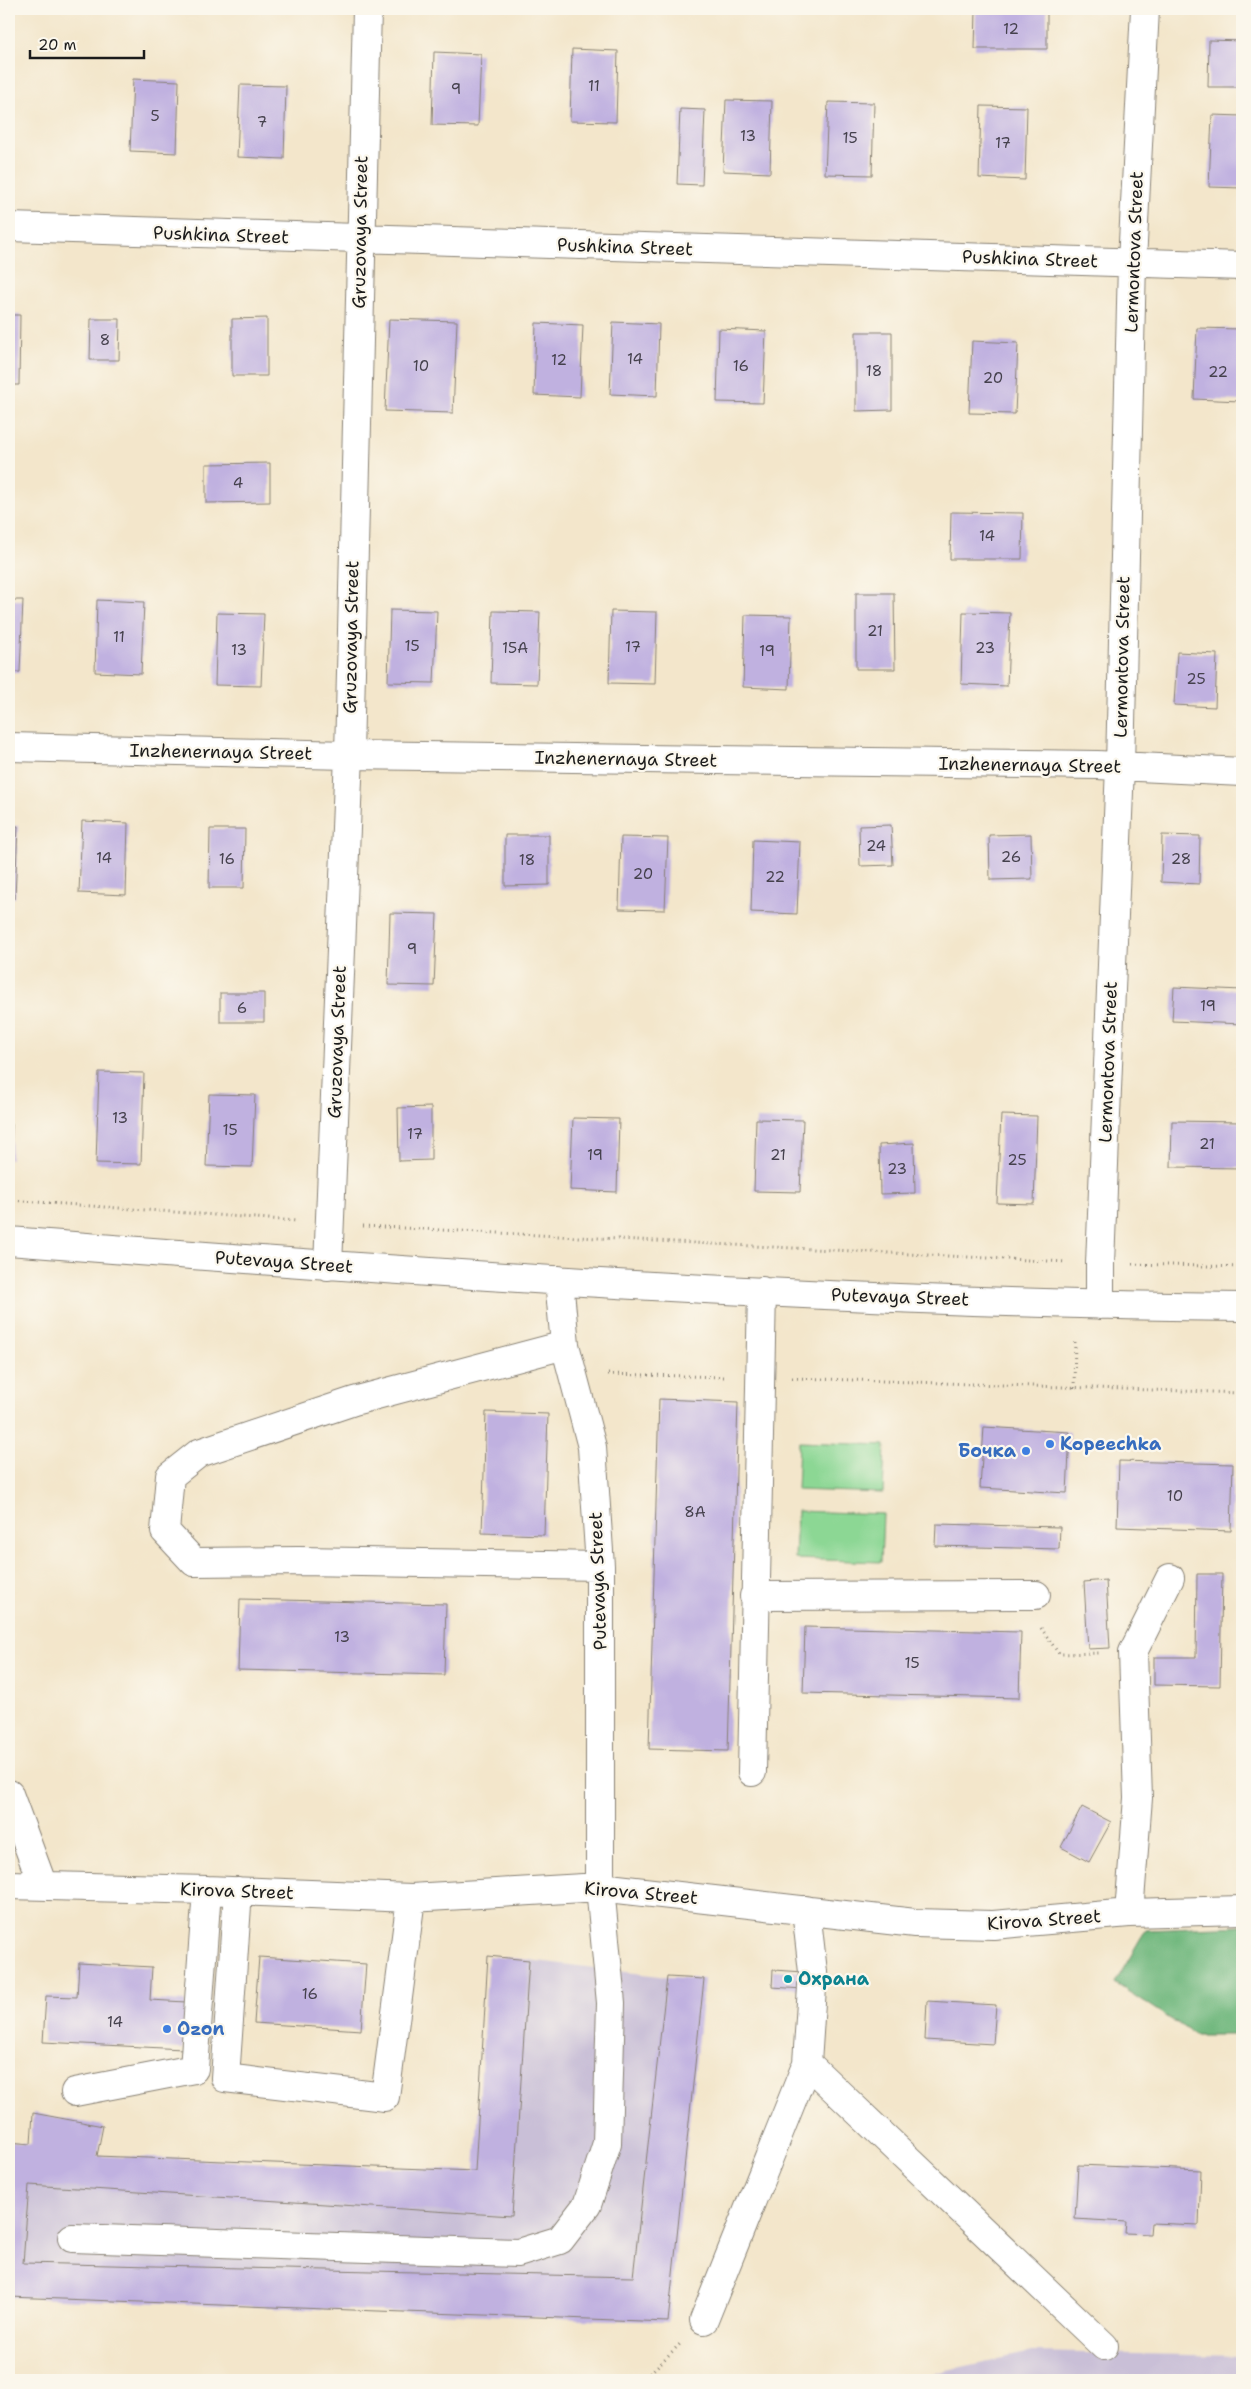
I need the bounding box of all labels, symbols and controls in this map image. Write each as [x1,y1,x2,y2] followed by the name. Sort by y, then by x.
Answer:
[1003,19,1019,39] house number: 12
[30,28,144,60] scale bar
[38,35,77,55] text: 20 m
[588,76,600,96] house number: 11
[451,79,461,99] house number: 9
[150,106,160,126] house number: 5
[257,112,267,132] house number: 7
[740,126,756,146] house number: 13
[842,128,858,148] house number: 15
[995,133,1011,153] house number: 17
[347,155,373,309] street label: Gruzovaya Street
[1119,171,1149,333] street label: Lermontova Street
[153,221,290,249] street label: Pushkina Street
[557,233,694,261] street label: Pushkina Street
[962,245,1099,273] street label: Pushkina Street
[100,330,110,350] house number: 8
[627,349,643,369] house number: 14
[551,350,567,370] house number: 12
[413,356,429,376] house number: 10
[733,356,749,376] house number: 16
[866,361,882,381] house number: 18
[1208,362,1228,382] house number: 22
[983,368,1003,388] house number: 20
[233,473,243,493] house number: 4
[979,526,995,546] house number: 14
[338,560,364,714] street label: Gruzovaya Street
[1109,576,1135,738] street label: Lermontova Street
[867,621,883,641] house number: 21
[113,627,125,647] house number: 11
[404,636,420,656] house number: 15
[625,637,641,657] house number: 17
[502,638,528,658] house number: 15А
[975,638,995,658] house number: 23
[231,640,247,660] house number: 13
[759,641,775,661] house number: 19
[1186,669,1206,689] house number: 25
[129,738,313,766] street label: Inzhenernaya Street
[534,745,718,773] street label: Inzhenernaya Street
[938,751,1122,779] street label: Inzhenernaya Street
[866,836,886,856] house number: 24
[1001,847,1021,867] house number: 26
[96,848,112,868] house number: 14
[219,849,235,869] house number: 16
[1171,849,1191,869] house number: 28
[519,850,535,870] house number: 18
[633,864,653,884] house number: 20
[765,867,785,887] house number: 22
[407,939,417,959] house number: 9
[322,965,352,1119] street label: Gruzovaya Street
[1093,981,1123,1143] street label: Lermontova Street
[1200,996,1216,1016] house number: 19
[237,998,247,1018] house number: 6
[112,1108,128,1128] house number: 13
[222,1120,238,1140] house number: 15
[407,1124,423,1144] house number: 17
[1199,1134,1215,1154] house number: 21
[587,1145,603,1165] house number: 19
[770,1145,786,1165] house number: 21
[1007,1150,1027,1170] house number: 25
[887,1159,907,1179] house number: 23
[214,1245,354,1279] street label: Putevaya Street
[830,1283,970,1311] street label: Putevaya Street
[1060,1432,1162,1456] place label: Kopeechka
[1044,1438,1056,1450] marker: Kopeechka
[958,1439,1017,1463] place label: Бочка
[1020,1445,1032,1457] marker: Бочка
[1167,1486,1183,1506] house number: 10
[684,1502,706,1522] house number: 8А
[584,1511,612,1651] street label: Putevaya Street
[334,1627,350,1647] house number: 13
[904,1653,920,1673] house number: 15
[583,1876,699,1910] street label: Kirova Street
[180,1877,294,1905] street label: Kirova Street
[986,1904,1102,1936] street label: Kirova Street
[798,1967,870,1991] place label: Охрана
[782,1973,794,1985] marker: Охрана
[302,1984,318,2004] house number: 16
[107,2012,123,2032] house number: 14
[177,2017,224,2041] place label: Ozon
[161,2023,173,2035] marker: Ozon

